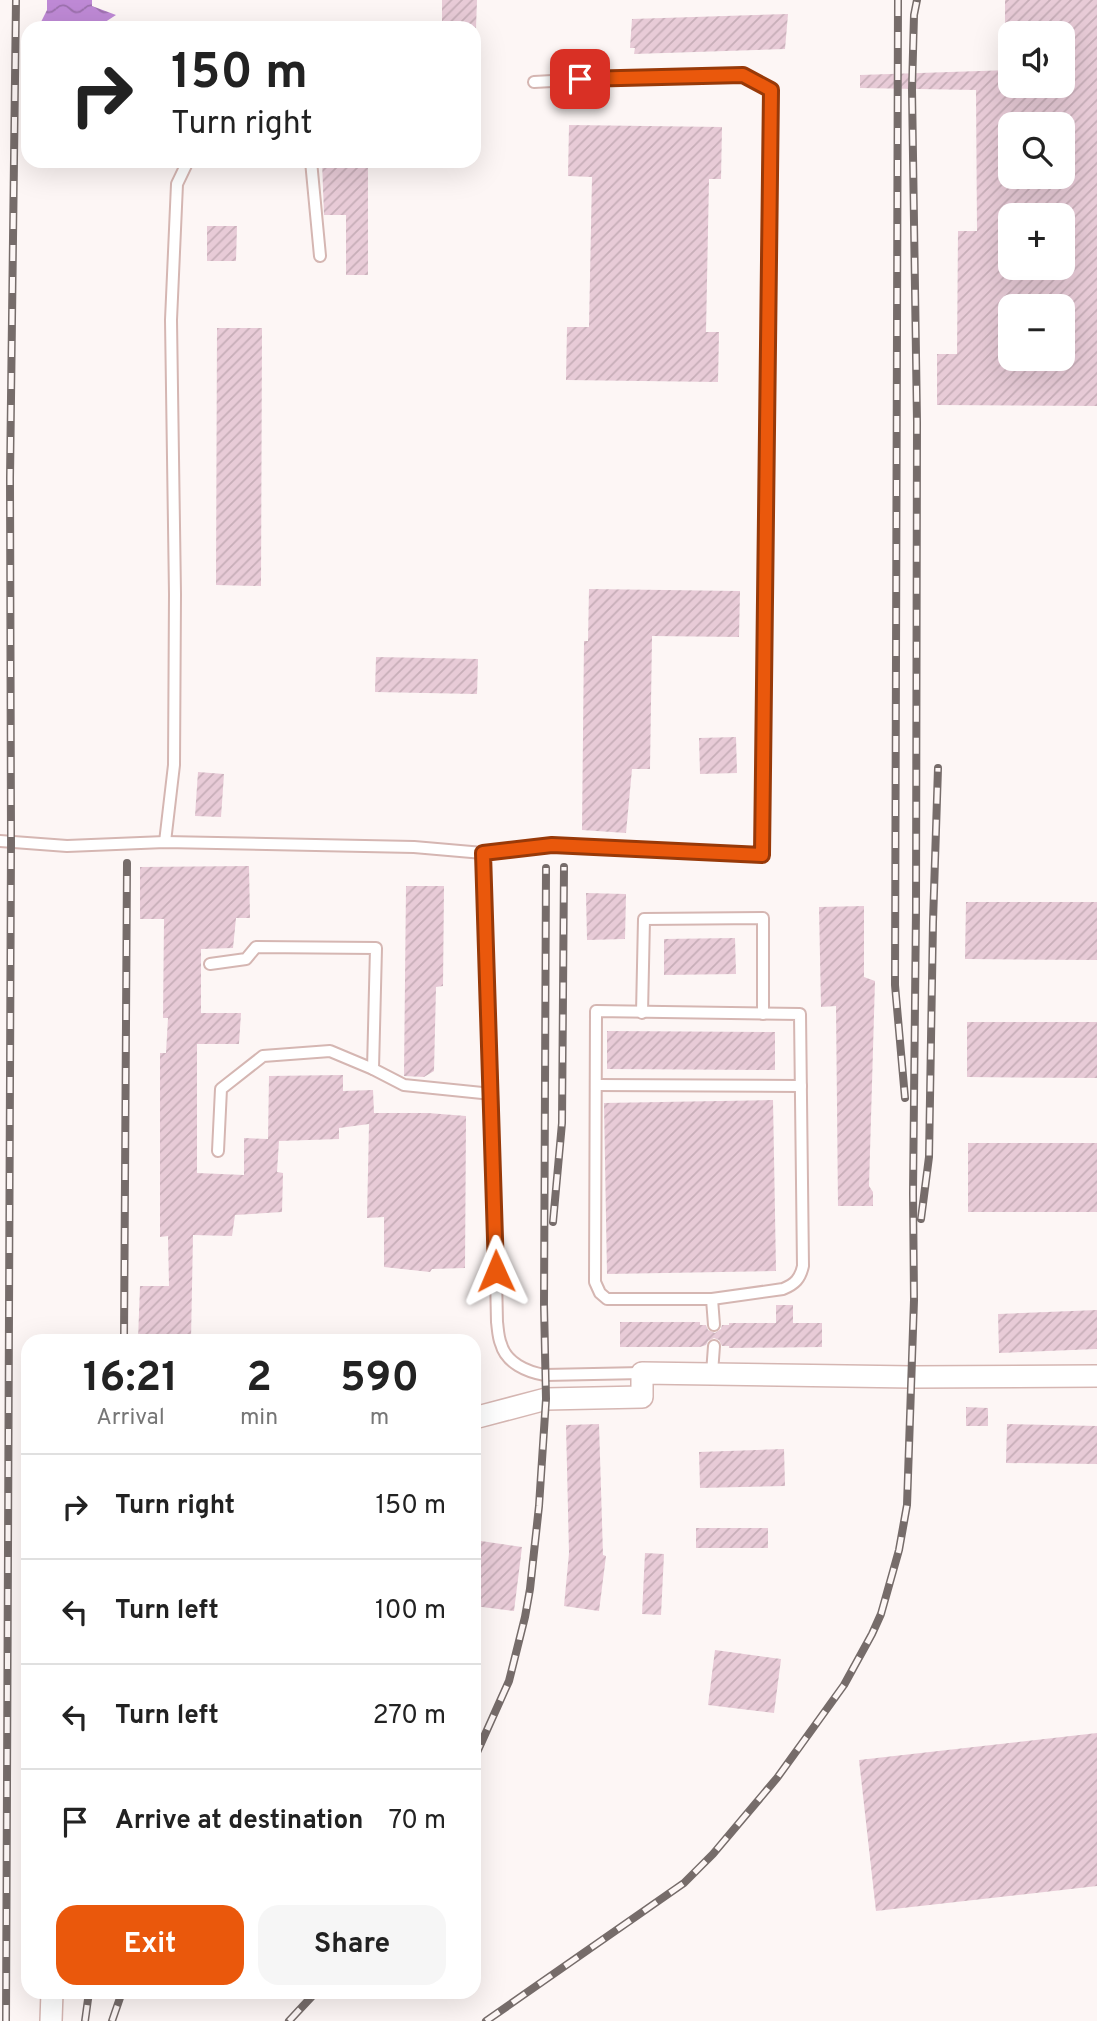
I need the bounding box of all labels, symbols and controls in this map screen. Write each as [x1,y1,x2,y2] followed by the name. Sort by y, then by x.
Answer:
[998,21,1075,371] map controls
[998,21,1075,98] button: sound
[171,44,308,106] text: 150 m
[56,49,147,140] icon: right
[550,49,610,109] pin
[561,60,599,98] icon: arrive
[171,105,313,145] text: Turn right
[998,112,1075,189] button: search
[998,203,1075,280] button: +
[998,294,1075,371] button: −
[459,1234,533,1308] position arrow
[83,1353,178,1406] text: 16:21
[246,1353,272,1406] text: 2
[340,1353,419,1406] text: 590
[96,1404,165,1433] text: Arrival
[240,1404,278,1433] text: min
[370,1404,389,1433] text: m
[56,1488,94,1526] icon: right
[115,1490,235,1523] text: Turn right
[375,1490,446,1523] text: 150 m
[56,1593,94,1631] icon: left
[115,1595,219,1628] text: Turn left
[375,1595,446,1628] text: 100 m
[56,1698,94,1736] icon: left
[115,1700,219,1733] text: Turn left
[373,1700,446,1733] text: 270 m
[56,1803,94,1841] icon: arrive
[115,1805,363,1838] text: Arrive at destination
[388,1805,446,1838] text: 70 m
[56,1905,244,1985] button: Exit
[258,1905,446,1985] button: Share

